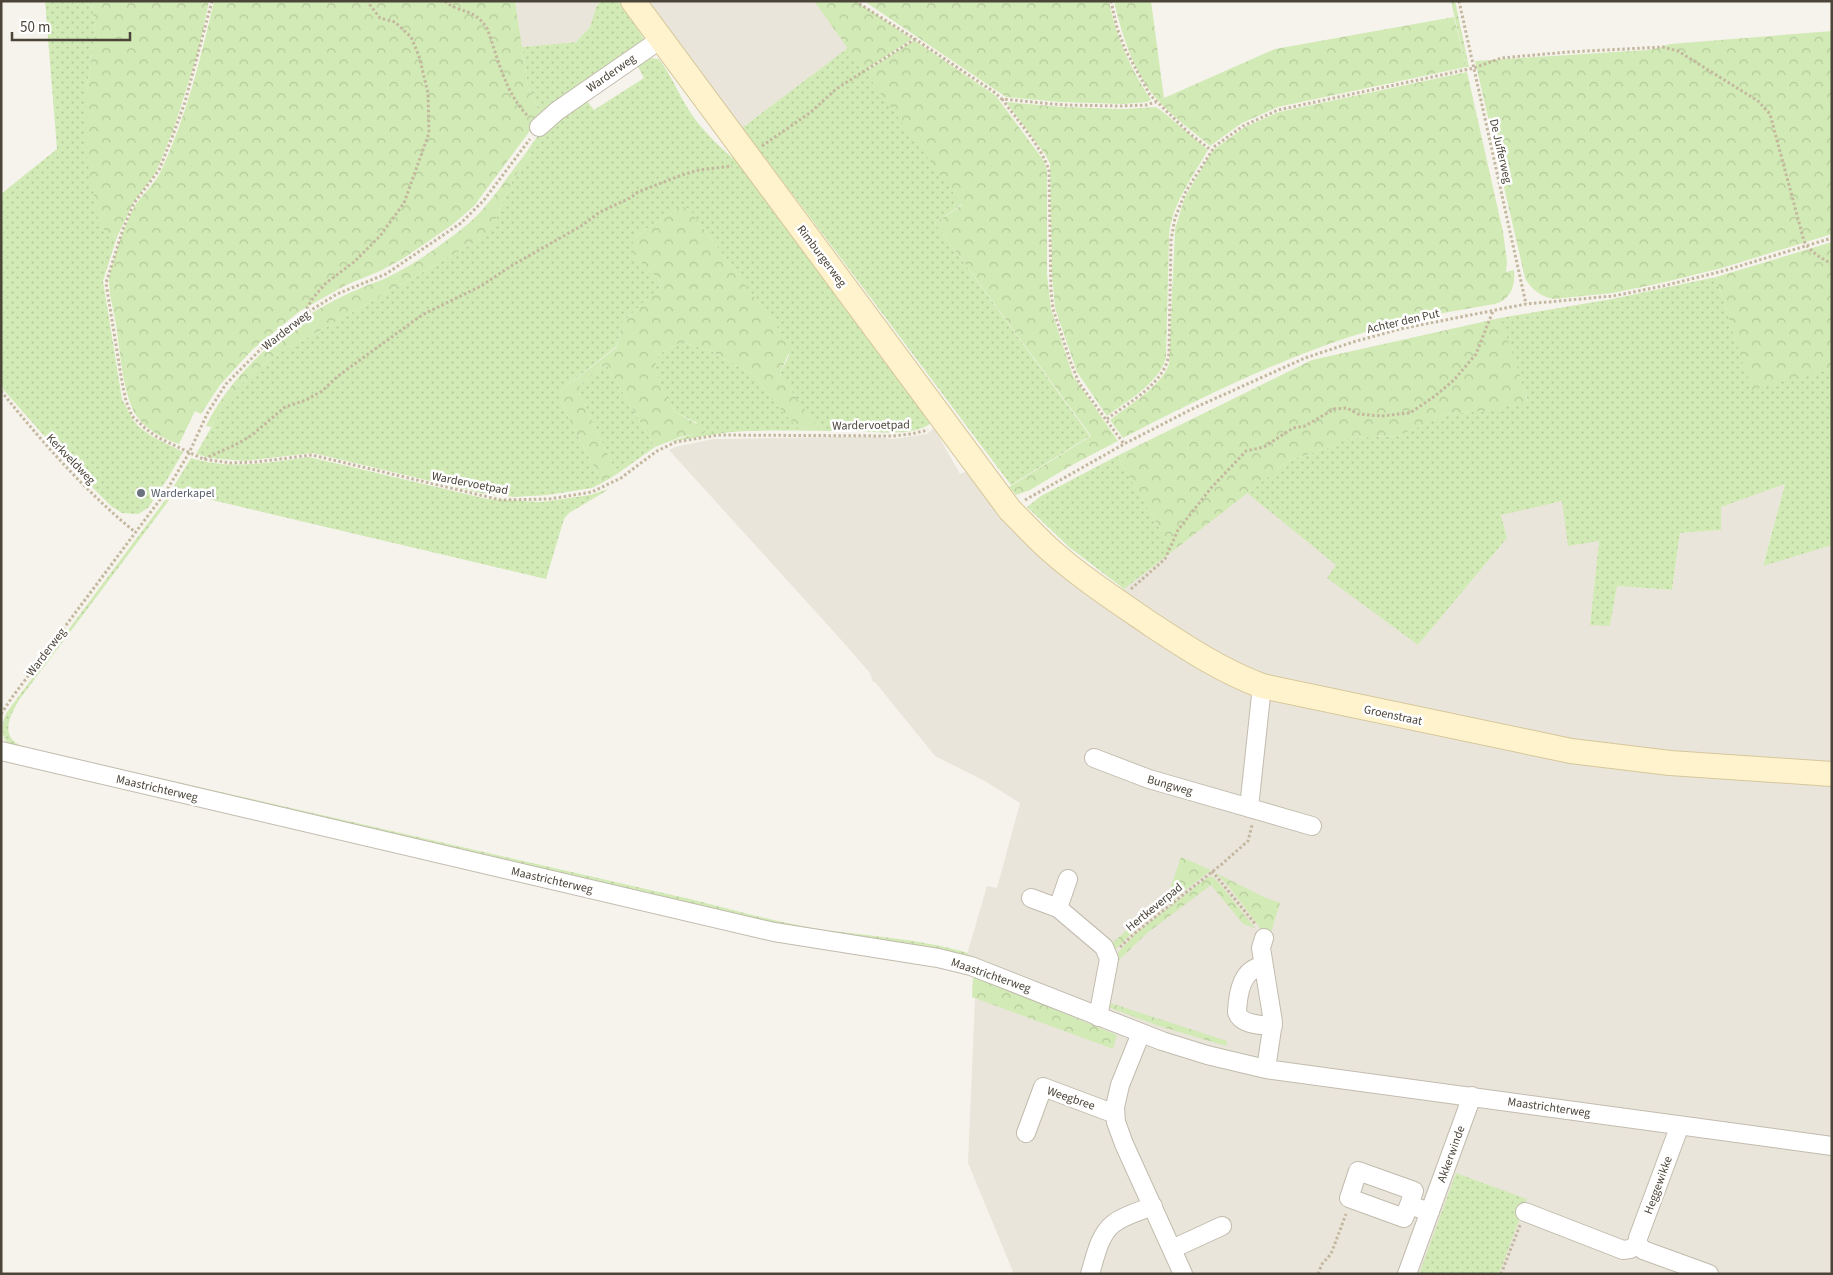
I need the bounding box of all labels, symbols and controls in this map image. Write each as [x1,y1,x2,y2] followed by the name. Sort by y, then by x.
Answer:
[12,10,130,42] scale bar
[20,17,50,38] text: 50 m
[583,50,639,97] street label: Warderweg
[1485,117,1516,185] street label: De Jufferweg
[793,222,851,291] street label: Rimburgerweg
[1365,305,1441,338] street label: Achter den Put
[259,306,314,355] street label: Warderweg
[832,416,910,435] street label: Wardervoetpad
[42,430,99,488] street label: Kerkveldweg
[430,468,510,499] street label: Wardervoetpad
[151,485,215,502] place label: Warderkapel
[135,487,147,499] marker: Warderkapel
[23,625,70,680] street label: Warderweg
[1362,701,1424,730] street label: Groenstraat
[114,771,199,806] street label: Maastrichterweg
[1145,771,1195,800] street label: Bungweg
[509,863,594,898] street label: Maastrichterweg
[1122,879,1186,936] street label: Hertkeverpad
[949,954,1033,997] street label: Maastrichterweg
[1044,1082,1097,1115] street label: Weegbree
[1506,1093,1591,1122] street label: Maastrichterweg
[1433,1123,1470,1185] street label: Akkerwinde
[1640,1154,1677,1217] street label: Heggewikke

